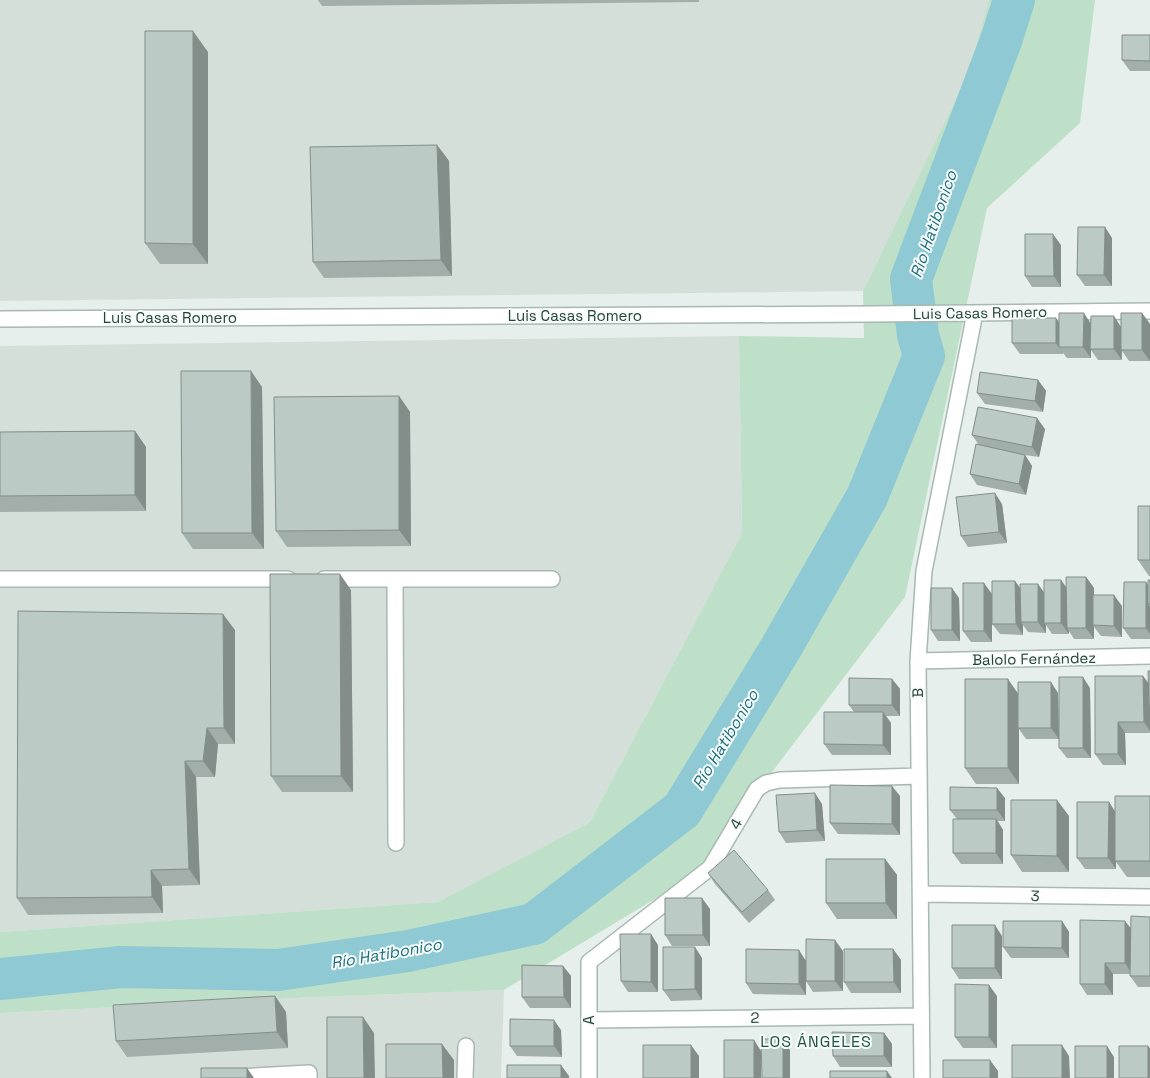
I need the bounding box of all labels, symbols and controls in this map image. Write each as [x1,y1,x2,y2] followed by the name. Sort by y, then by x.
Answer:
[905,167,962,280] water label: Río Hatibonico
[913,302,1047,323] street label: Luis Casas Romero
[508,306,642,325] street label: Luis Casas Romero
[103,308,237,327] street label: Luis Casas Romero
[972,648,1096,669] street label: Balolo Fernández
[688,685,764,793] water label: Río Hatibonico
[908,688,927,698] street label: B
[725,815,746,833] street label: 4
[1030,886,1040,905] street label: 3
[329,933,444,974] water label: Río Hatibonico
[750,1008,760,1027] street label: 2
[579,1015,598,1025] street label: A
[760,1031,872,1052] district label: LOS ÁNGELES

